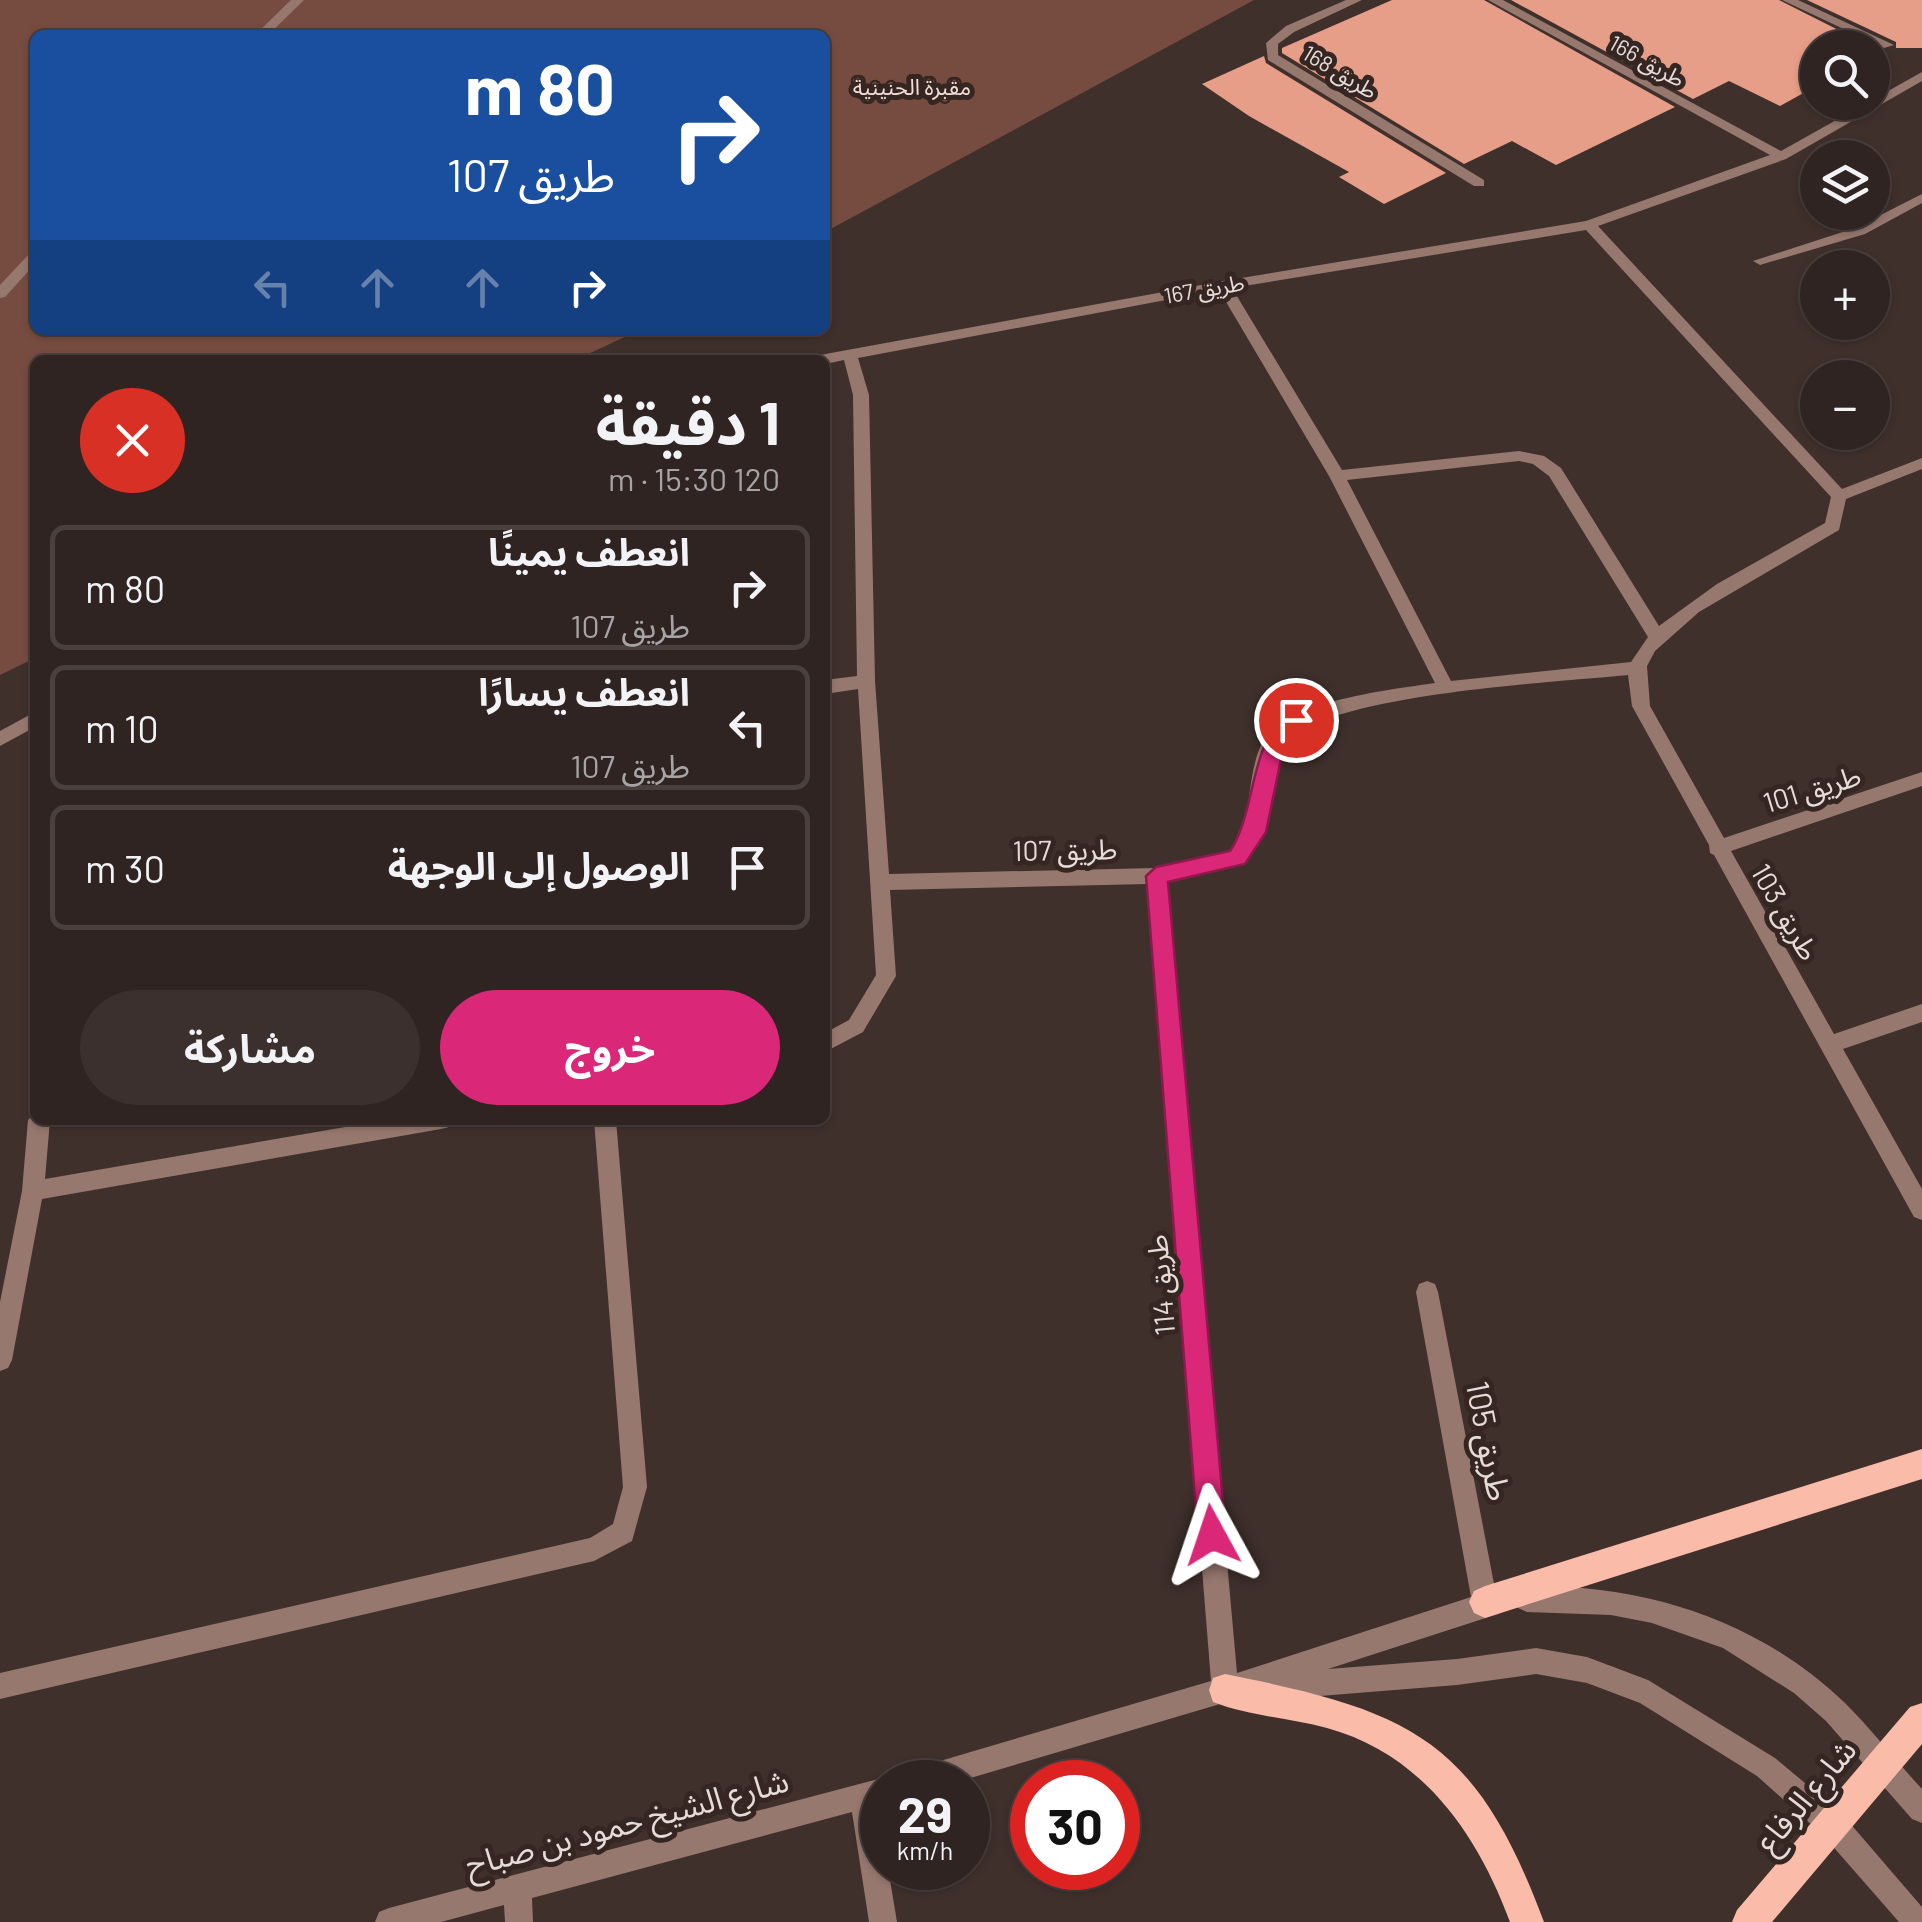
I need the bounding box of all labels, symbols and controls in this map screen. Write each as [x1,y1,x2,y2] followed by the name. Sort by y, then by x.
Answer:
[1604,29,1690,93] street label: طريق 166
[1800,30,1890,450] map controls
[1800,30,1890,120] button: search
[1298,39,1382,105] street label: طريق 168
[465,45,615,129] text: 80 m
[650,70,780,200] icon: right
[853,73,971,100] park label: مقبرة الحنينية
[1800,140,1890,230] button: layers
[447,147,615,201] text: طريق 107
[1800,250,1890,340] button: +
[245,260,300,315] icon: left
[350,260,405,315] icon: ahead
[455,260,510,315] icon: ahead
[560,260,615,315] icon: right
[1162,268,1246,310] street label: طريق 167
[1800,360,1890,450] button: −
[596,385,780,457] text: 1 دقيقة
[80,388,185,493] button: close
[608,459,780,497] text: 120 m · 15:30
[488,528,690,574] text: انعطف يمينًا
[720,560,775,615] icon: right
[85,565,165,611] text: 80 m
[570,606,690,644] text: طريق 107
[478,668,690,714] text: انعطف يسارًا
[1254,678,1339,763] pin
[1269,693,1324,748] icon: arrive
[720,700,775,755] icon: left
[85,705,159,751] text: 10 m
[570,746,690,784] text: طريق 107
[1759,757,1865,821] street label: طريق 101
[1012,831,1118,869] street label: طريق 107
[720,840,775,895] icon: arrive
[388,842,690,888] text: الوصول إلى الوجهة
[85,845,165,891] text: 30 m
[1743,857,1827,967] street label: طريق 103
[80,990,420,1105] button: مشاركة
[440,990,780,1105] button: خروج
[1139,1233,1183,1337] street label: طريق 114
[1457,1378,1520,1504] street label: طريق 105
[1160,1483,1264,1587] position arrow
[1746,1730,1868,1864] street label: شارع الرفاع
[461,1760,794,1889] street label: شارع الشيخ حمود بن صباح
[1010,1760,1140,1890] speed limit sign: 30
[898,1783,952,1843] text: 29
[897,1835,953,1865] text: km/h

